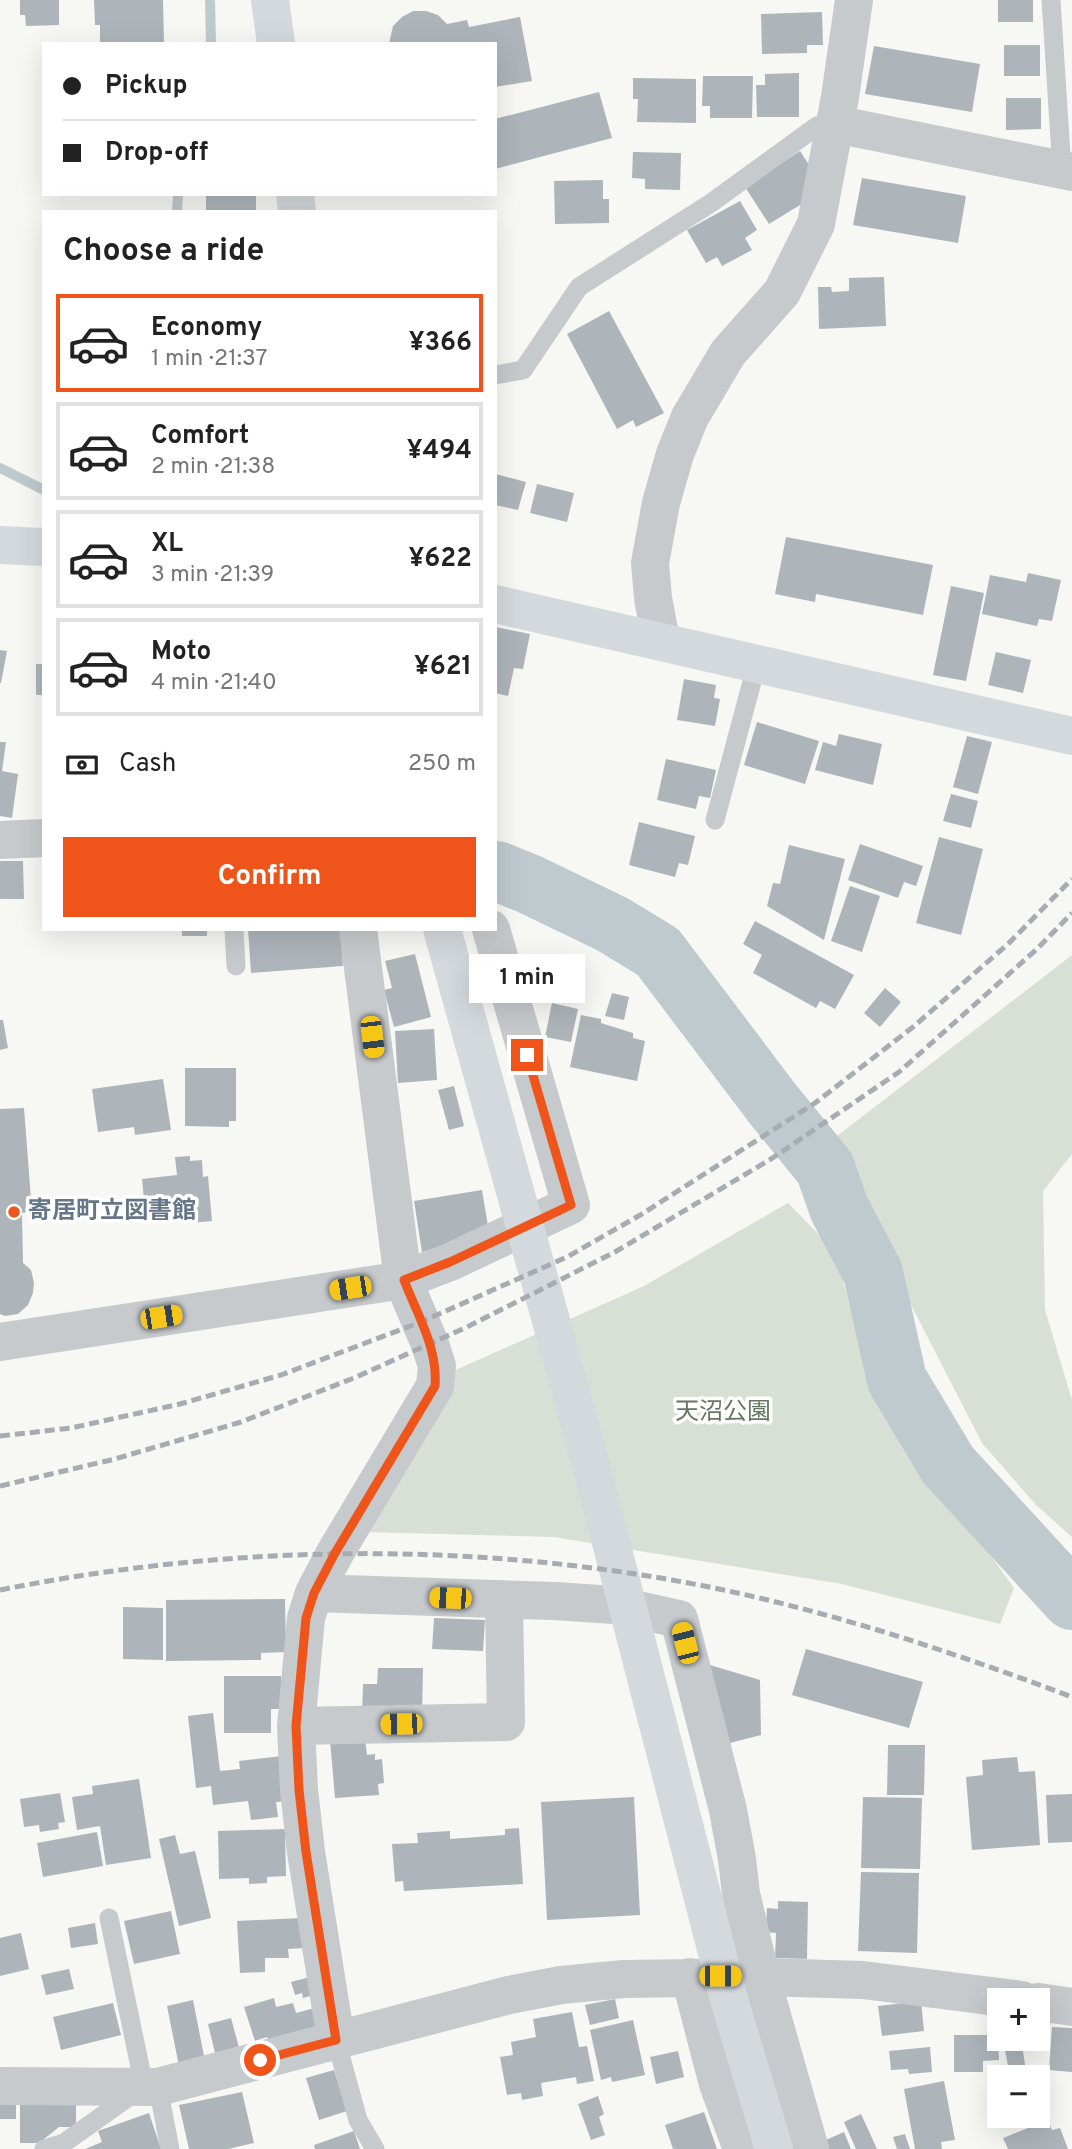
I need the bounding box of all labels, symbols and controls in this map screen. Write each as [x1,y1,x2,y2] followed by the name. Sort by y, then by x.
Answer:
[105,70,188,103] text: Pickup
[105,137,208,170] text: Drop-off
[63,232,264,272] text: Choose a ride
[67,312,130,375] icon: car
[151,312,262,345] text: Economy
[409,327,472,360] text: ¥366
[151,345,268,374] text: 1 min · 21:37
[67,420,130,483] icon: car
[151,420,249,453] text: Comfort
[407,435,472,468] text: ¥494
[151,453,275,482] text: 2 min · 21:38
[67,528,130,591] icon: car
[151,528,183,561] text: XL
[408,543,472,576] text: ¥622
[151,561,274,590] text: 3 min · 21:39
[67,636,130,699] icon: car
[151,636,211,669] text: Moto
[414,651,472,684] text: ¥621
[151,669,277,698] text: 4 min · 21:40
[63,746,101,784] icon: cash
[119,748,176,781] text: Cash
[408,750,476,779] text: 250 m
[63,837,476,917] button: Confirm
[469,954,585,1002] callout: 1 min
[499,964,555,993] text: 1 min
[360,1015,385,1059] car
[511,1039,543,1071] route end
[28,1197,196,1227] place label: 寄居町立図書館
[6,1204,22,1220] marker: 寄居町立図書館
[328,1274,373,1302] car
[139,1303,184,1331] car
[675,1398,771,1428] park label: 天沼公園
[429,1587,472,1609] car
[670,1620,701,1666] car
[380,1713,423,1735] car
[700,1966,742,1987] car
[987,1988,1050,2128] map controls
[987,1988,1050,2051] button: +
[244,2044,276,2076] route start
[987,2065,1050,2128] button: −

